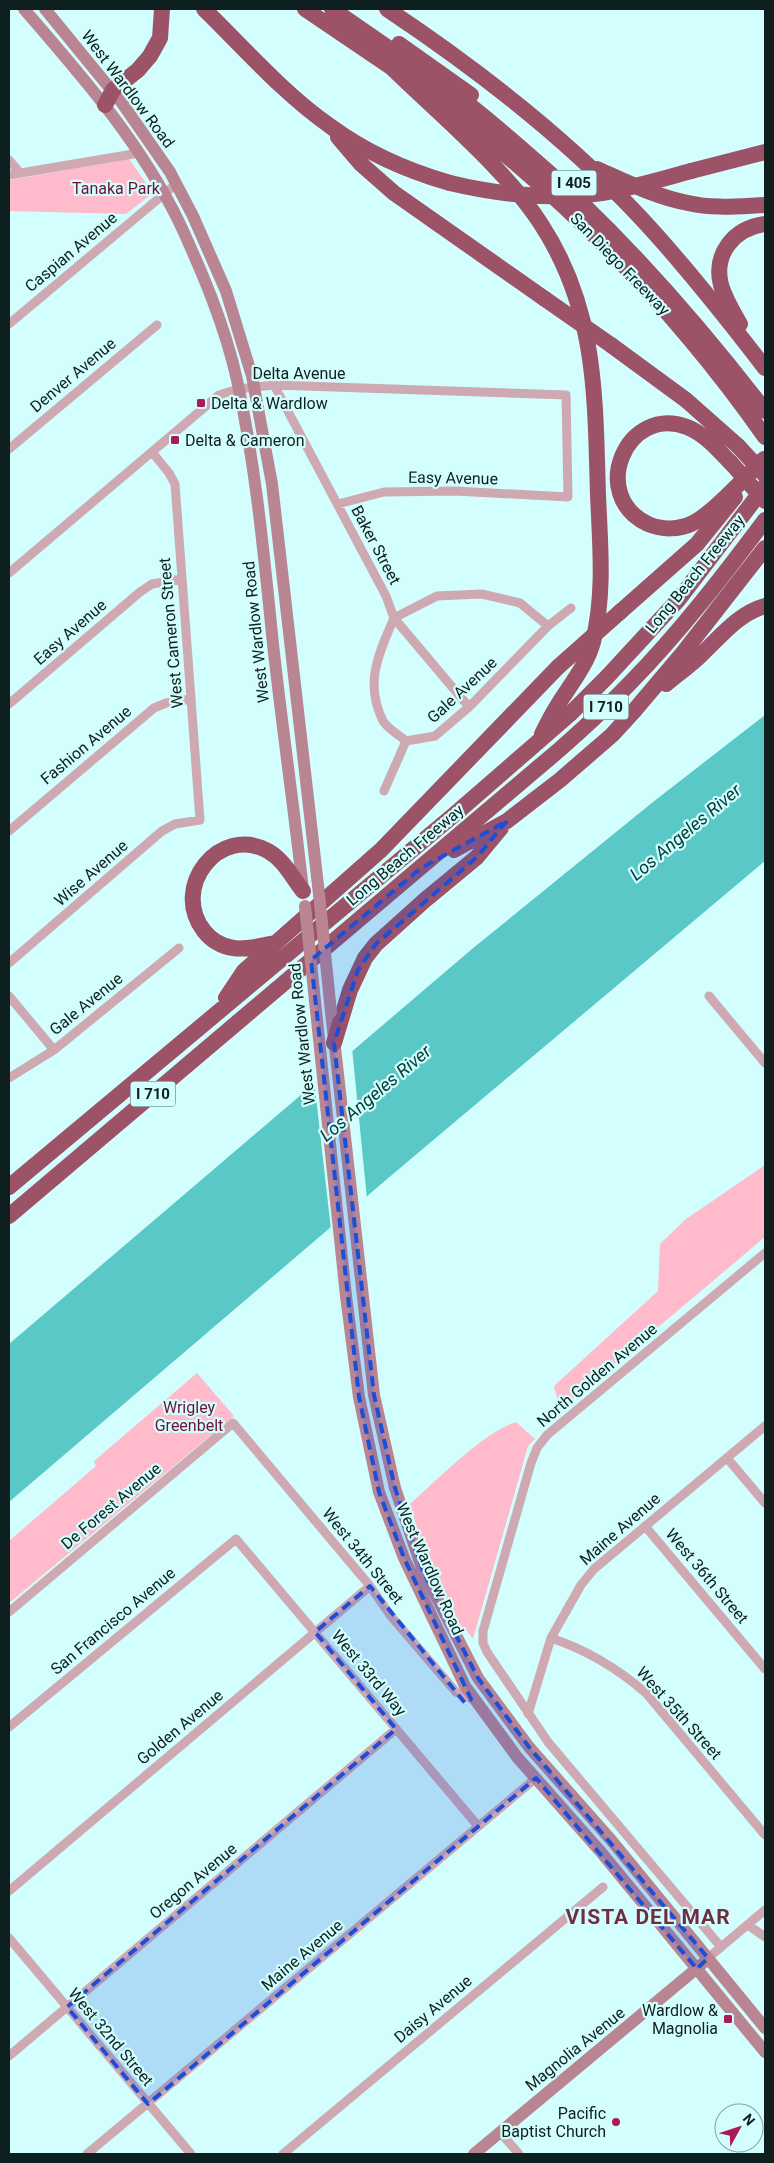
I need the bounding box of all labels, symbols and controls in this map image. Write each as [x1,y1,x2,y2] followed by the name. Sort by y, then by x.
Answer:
[78,26,178,152] street label: West Wardlow Road
[552,170,596,196] road number: I 405
[72,179,161,198] park label: Tanaka Park
[21,208,121,296] street label: Caspian Avenue
[566,209,674,319] street label: San Diego Freeway
[26,334,120,416] street label: Denver Avenue
[252,364,346,383] street label: Delta Avenue
[211,394,328,413] place label: Delta & Wardlow
[195,397,207,409] marker: Delta & Wardlow
[185,431,305,450] place label: Delta & Cameron
[169,434,181,446] marker: Delta & Cameron
[408,468,498,488] street label: Easy Avenue
[347,502,405,588] street label: Baker Street
[641,511,749,637] street label: Long Beach Freeway
[155,557,187,709] street label: West Cameron Street
[239,560,273,704] street label: West Wardlow Road
[30,595,110,669] street label: Easy Avenue
[423,653,501,727] street label: Gale Avenue
[584,694,628,720] road number: I 710
[37,702,135,788] street label: Fashion Avenue
[625,779,746,885] water label: Los Angeles River
[343,800,468,909] street label: Long Beach Freeway
[50,836,132,910] street label: Wise Avenue
[285,962,319,1106] street label: West Wardlow Road
[46,969,126,1039] street label: Gale Avenue
[315,1040,436,1146] water label: Los Angeles River
[130,1082,176,1106] road number: I 710
[533,1319,661,1431] street label: North Golden Avenue
[155,1398,223,1435] park label: Wrigley Greenbelt
[57,1459,165,1553] street label: De Forest Avenue
[576,1489,664,1569] street label: Maine Avenue
[392,1500,468,1638] street label: West Wardlow Road
[318,1504,408,1608] street label: West 34th Street
[662,1525,752,1627] street label: West 36th Street
[47,1563,179,1679] street label: San Francisco Avenue
[328,1626,411,1720] street label: West 33rd Way
[632,1663,726,1763] street label: West 35th Street
[133,1685,227,1769] street label: Golden Avenue
[146,1839,240,1923] street label: Oregon Avenue
[565,1905,731,1929] district label: VISTA DEL MAR
[258,1916,346,1994] street label: Maine Avenue
[390,1971,476,2047] street label: Daisy Avenue
[65,1984,157,2090] street label: West 32nd Street
[642,2001,718,2038] place label: Wardlow & Magnolia
[521,2003,629,2095] street label: Magnolia Avenue
[722,2013,734,2025] marker: Wardlow & Magnolia
[714,2103,764,2153] north arrow
[501,2104,606,2141] place label: Pacific Baptist Church
[740,2111,758,2129] text: N
[610,2116,622,2128] marker: Pacific Baptist Church

